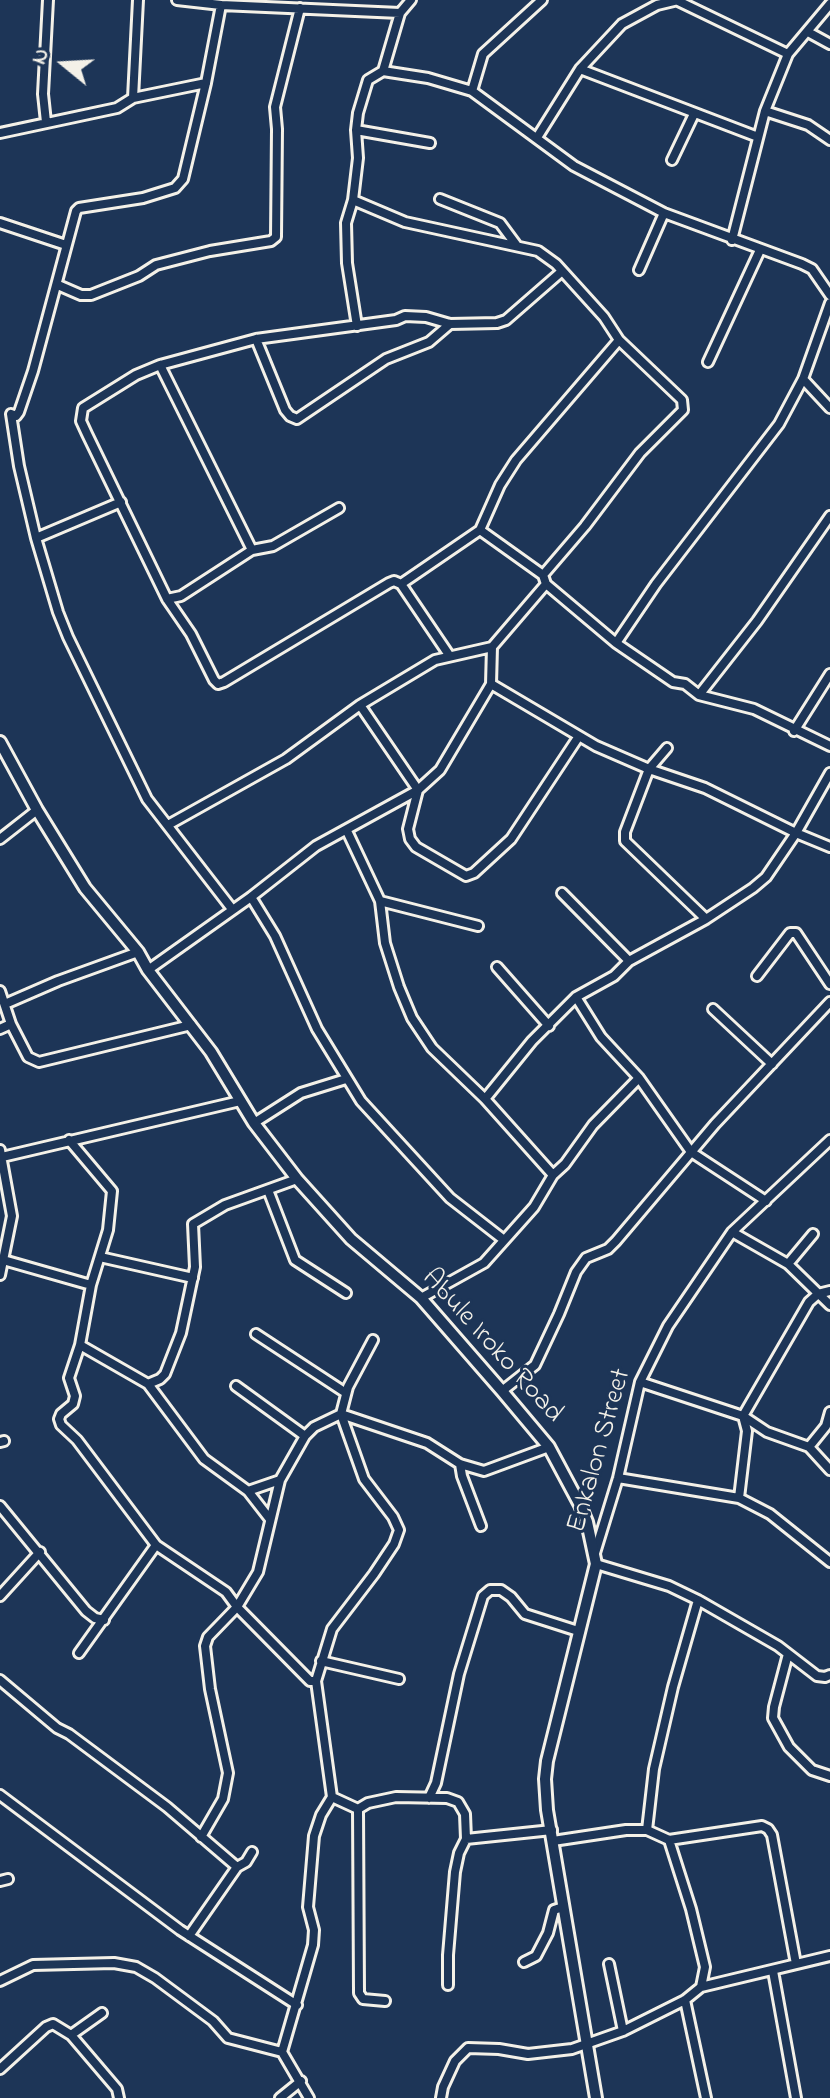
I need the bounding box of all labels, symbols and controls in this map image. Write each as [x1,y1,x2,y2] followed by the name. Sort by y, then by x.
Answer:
[24,24,104,104] north arrow
[24,45,59,69] text: N
[413,1263,569,1431] street label: Abule Iroko Road
[562,1365,640,1537] street label: Enkalon Street

